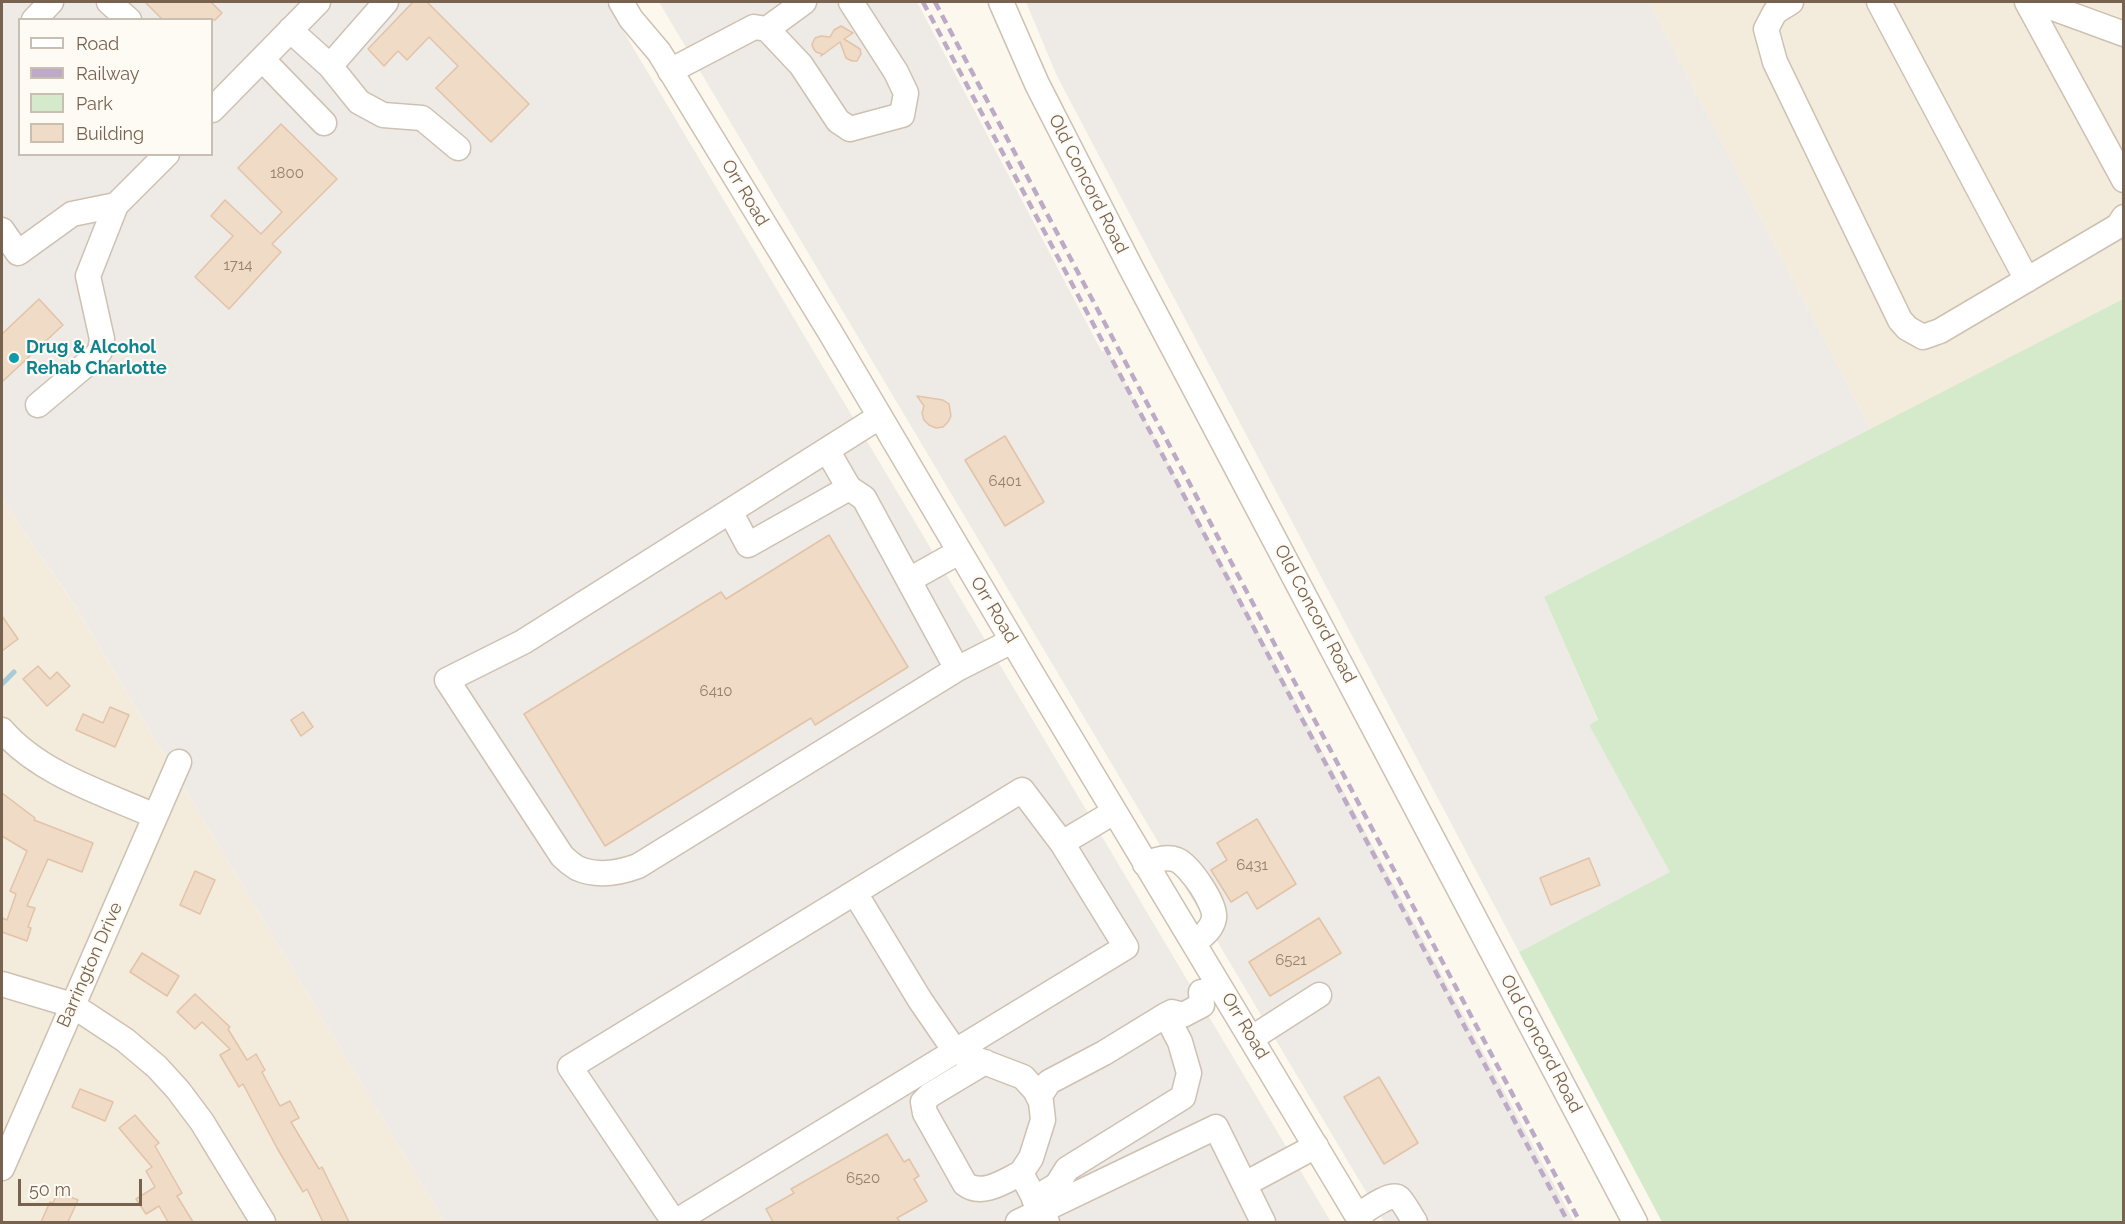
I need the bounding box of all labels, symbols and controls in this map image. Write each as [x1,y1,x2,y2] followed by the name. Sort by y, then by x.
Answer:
[18,18,213,156] legend
[76,33,119,54] text: Road
[76,63,140,84] text: Railway
[76,93,113,114] text: Park
[1044,111,1132,257] street label: Old Concord Road
[76,123,144,144] text: Building
[717,156,773,230] street label: Orr Road
[270,164,304,182] house number: 1800
[224,256,252,274] house number: 1714
[26,337,167,380] place label: Drug & Alcohol Rehab Charlotte
[7,351,21,365] marker: Drug & Alcohol Rehab Charlotte
[989,472,1021,490] house number: 6401
[1269,541,1361,687] street label: Old Concord Road
[966,573,1022,647] street label: Orr Road
[700,682,732,700] house number: 6410
[1236,856,1268,874] house number: 6431
[53,899,127,1031] street label: Barrington Drive
[1275,951,1307,969] house number: 6521
[1495,971,1587,1117] street label: Old Concord Road
[1217,989,1273,1063] street label: Orr Road
[21,1167,146,1205] scale bar
[846,1169,880,1187] house number: 6520
[29,1179,71,1200] text: 50 m

